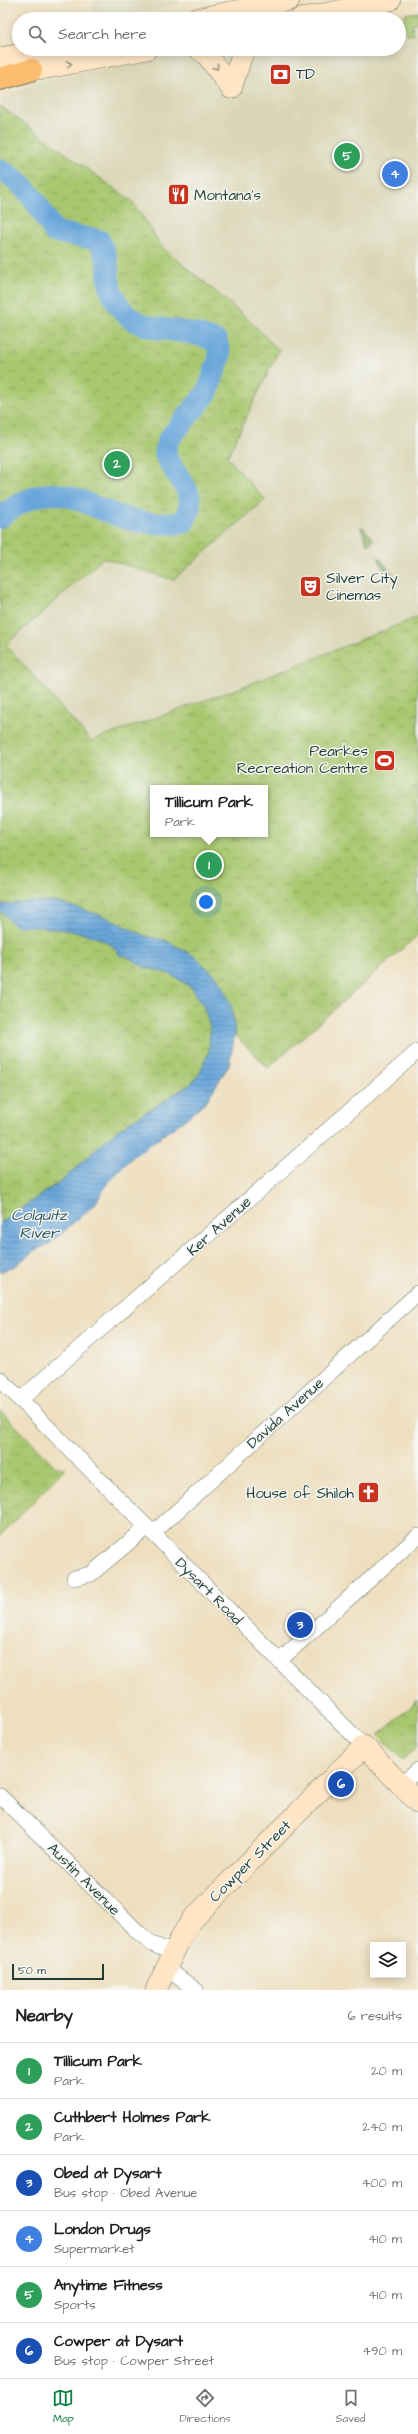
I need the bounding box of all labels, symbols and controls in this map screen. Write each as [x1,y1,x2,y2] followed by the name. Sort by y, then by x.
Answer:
[12,12,406,56] search box
[26,23,48,45] icon: search
[58,24,147,45] text: Search here
[66,60,73,68] one-way arrow
[267,61,293,87] bank icon: TD
[211,63,218,70] one-way arrow
[296,64,315,85] place label: TD
[334,141,360,171] pin: 5
[382,159,408,189] pin: 4
[166,182,192,208] restaurant icon: Montana's
[194,185,262,206] place label: Montana's
[104,449,130,479] pin: 2
[326,568,398,606] place label: Silver City Cinemas
[297,574,323,600] theatre icon: Silver City Cinemas
[237,741,368,779] place label: Pearkes Recreation Centre
[371,747,397,773] sports icon: Pearkes Recreation Centre
[150,785,268,837] popup
[165,792,253,813] text: Tillicum Park
[165,813,195,831] text: Park
[196,850,222,880] pin: 1
[196,892,216,912] your location
[183,1192,256,1261] street label: Ker Avenue
[11,1204,68,1244] water label: Colquitz River
[242,1373,329,1454] street label: Davida Avenue
[356,1480,382,1506] church icon: House of Shiloh
[246,1483,355,1504] place label: House of Shiloh
[169,1553,247,1631] street label: Dysart Road
[287,1610,313,1640] pin: 3
[328,1769,354,1799] pin: 6
[205,1816,296,1907] street label: Cowper Street
[43,1838,125,1920] street label: Austin Avenue
[370,1942,406,1978] map controls
[370,1942,406,1978] button: layers
[12,1962,104,1981] scale bar
[18,1963,46,1978] text: 50 m
[16,2004,73,2028] text: Nearby
[347,2007,402,2025] text: 6 results
[54,2051,142,2072] text: Tillicum Park
[28,2062,30,2080] text: 1
[371,2062,402,2080] text: 20 m
[54,2072,84,2090] text: Park
[54,2107,211,2128] text: Cuthbert Holmes Park
[25,2118,33,2136] text: 2
[362,2118,402,2136] text: 240 m
[54,2128,84,2146] text: Park
[54,2163,161,2184] text: Obed at Dysart
[26,2174,32,2192] text: 3
[361,2174,402,2192] text: 400 m
[54,2184,197,2202] text: Bus stop · Obed Avenue
[54,2219,151,2240] text: London Drugs
[25,2230,33,2248] text: 4
[368,2230,402,2248] text: 410 m
[54,2240,135,2258] text: Supermarket
[54,2275,163,2296] text: Anytime Fitness
[24,2286,34,2304] text: 5
[368,2286,402,2304] text: 410 m
[54,2296,96,2314] text: Sports
[54,2331,183,2352] text: Cowper at Dysart
[25,2342,33,2360] text: 6
[362,2342,402,2360] text: 490 m
[54,2352,214,2370] text: Bus stop · Cowper Street
[52,2387,74,2426] tab: Map
[179,2387,231,2426] tab: Directions
[336,2387,366,2426] tab: Saved

